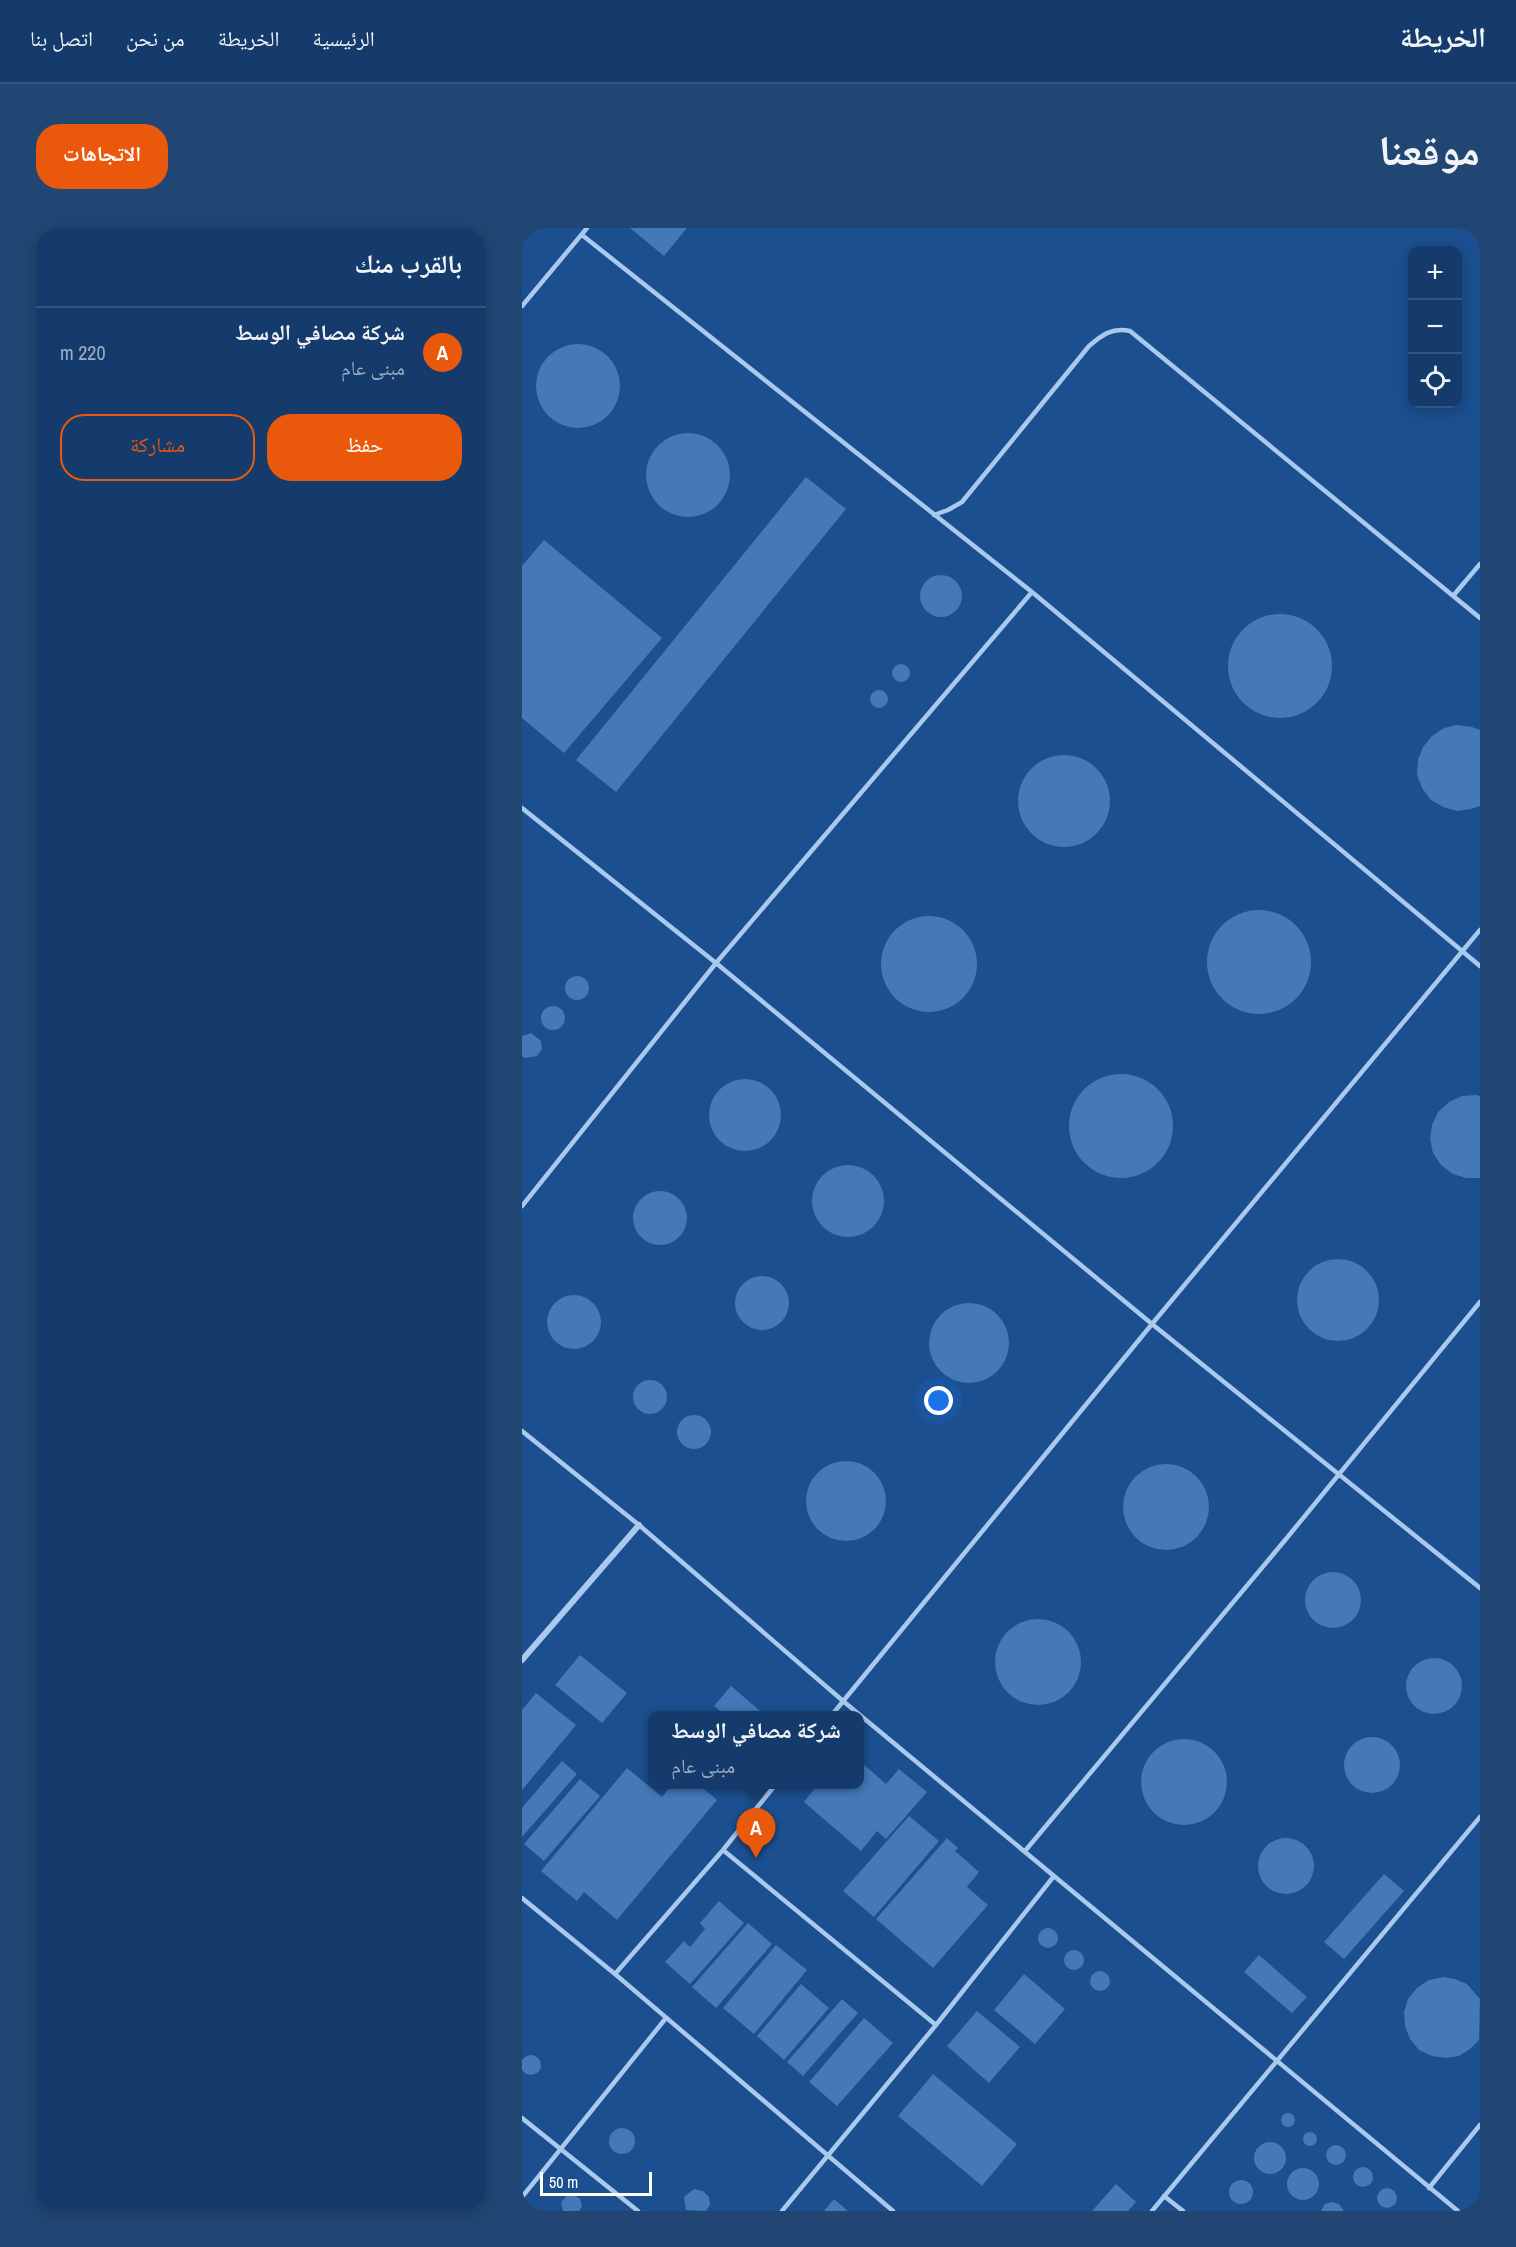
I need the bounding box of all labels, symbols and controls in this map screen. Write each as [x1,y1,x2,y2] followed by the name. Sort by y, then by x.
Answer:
[1400,18,1486,56] text: الخريطة
[30,24,93,53] text: اتصل بنا
[126,24,185,53] text: من نحن
[218,24,280,53] text: الخريطة
[313,24,375,53] text: الرئيسية
[1379,122,1480,178] text: موقعنا
[36,124,168,189] button: الاتجاهات
[355,246,462,281] text: بالقرب منك
[1408,246,1462,408] map controls
[1408,246,1462,300] button: +
[1408,300,1462,354] button: −
[235,317,405,347] text: شركة مصافي الوسط
[60,339,106,366] text: 220 m
[437,339,448,366] text: A
[341,354,405,381] text: مبنى عام
[1408,354,1462,408] button: locate
[60,414,255,481] button: مشاركة
[267,414,462,481] button: حفظ
[924,1386,953,1415] your location
[648,1711,864,1789] popup
[671,1715,841,1745] text: شركة مصافي الوسط
[671,1752,735,1779] text: مبنى عام
[736,1808,776,1858] pin: A
[540,2169,652,2196] scale bar
[549,2171,578,2193] text: 50 m

